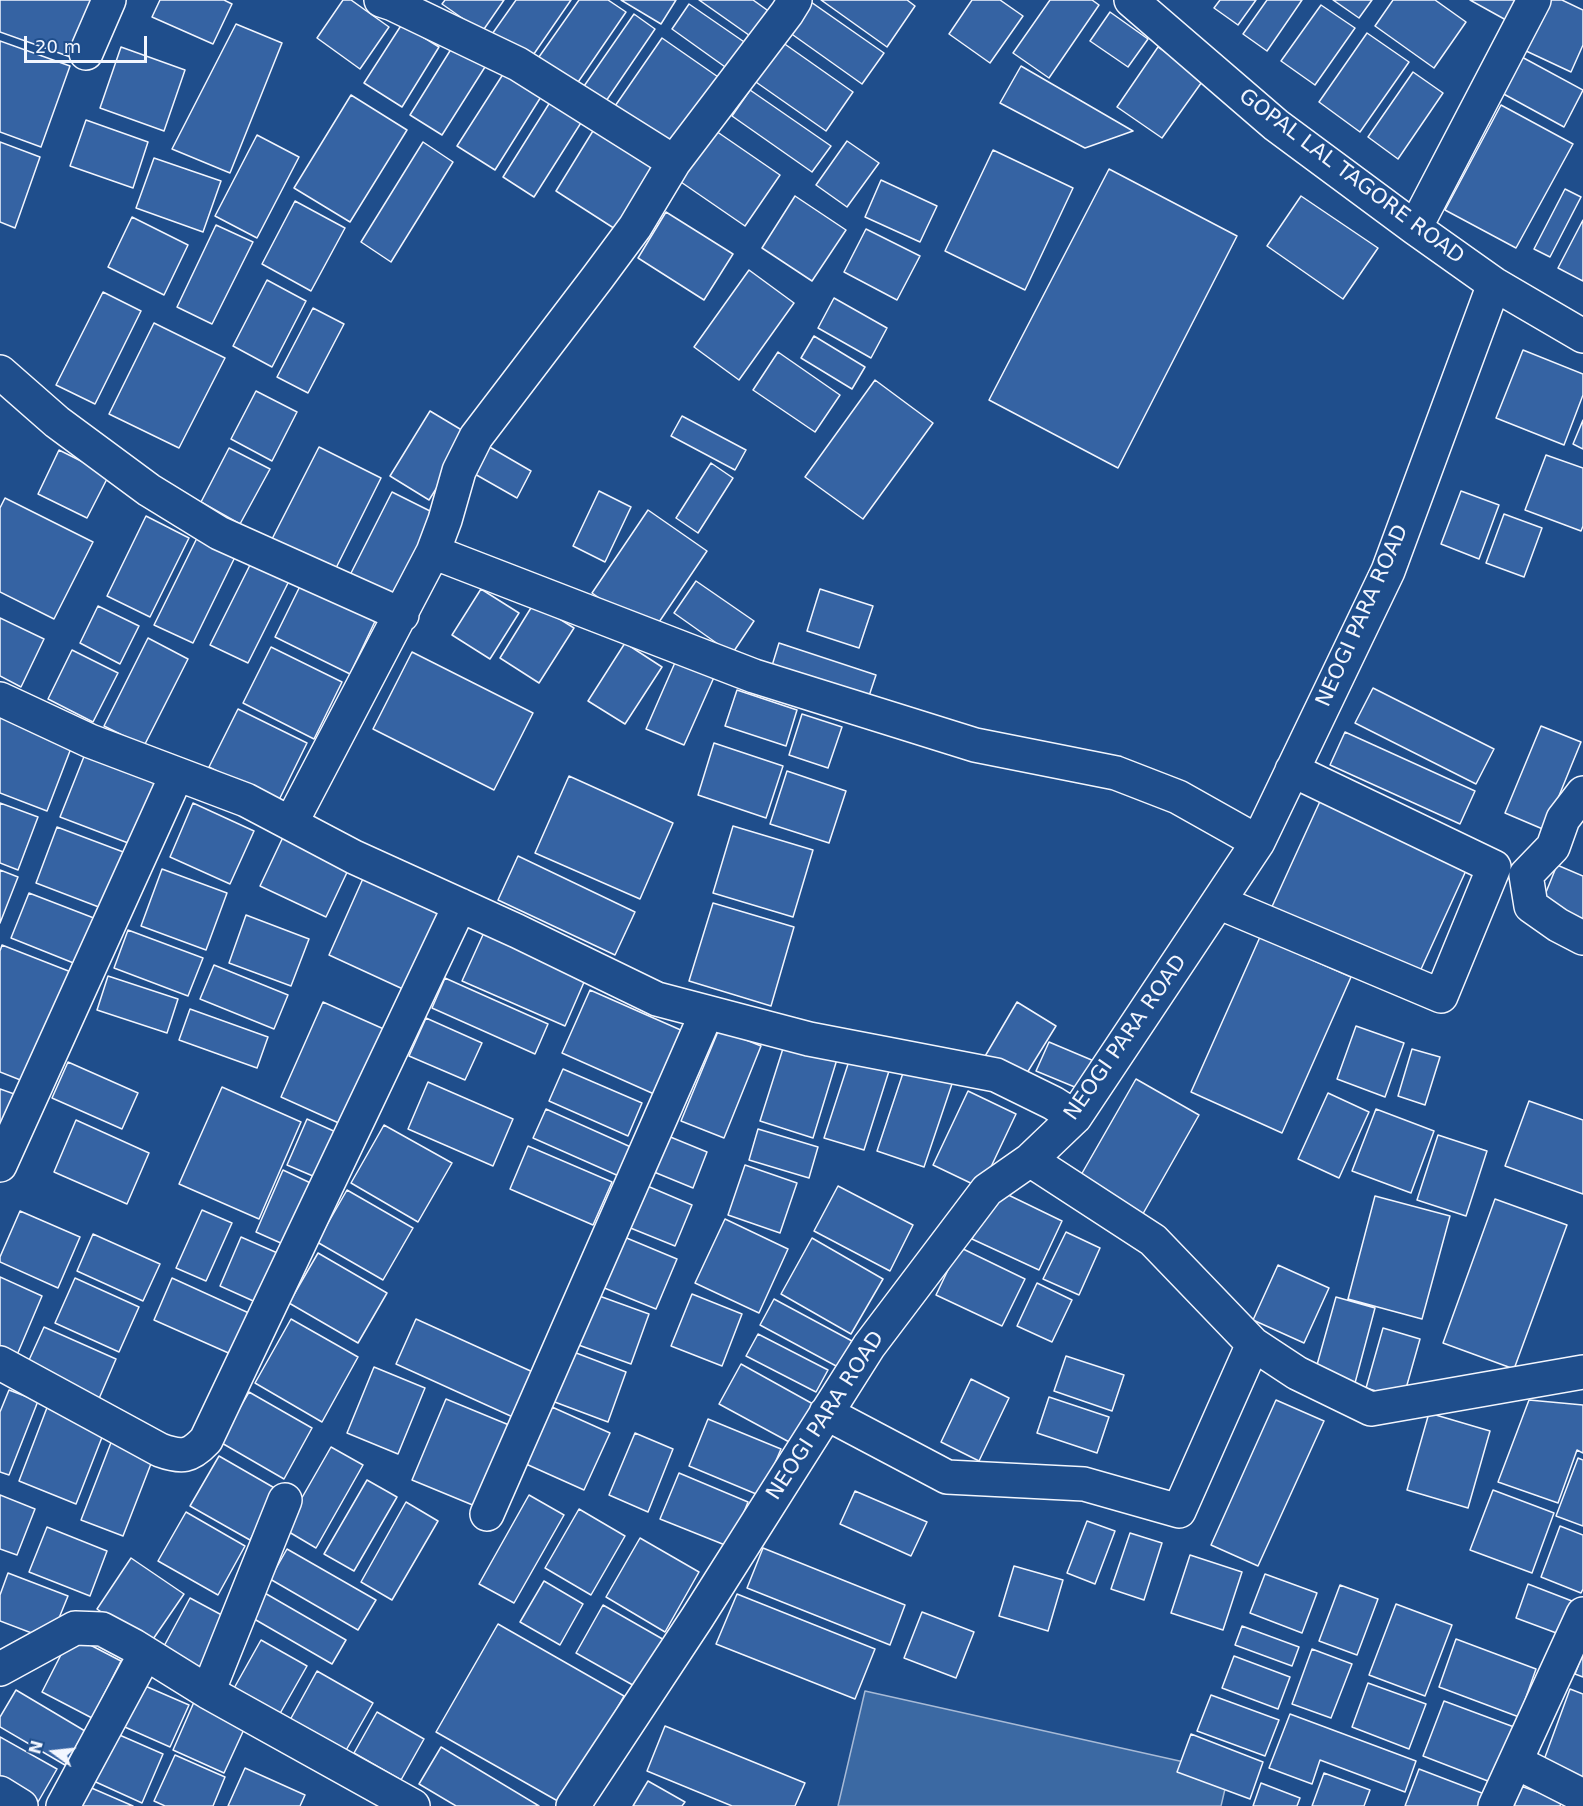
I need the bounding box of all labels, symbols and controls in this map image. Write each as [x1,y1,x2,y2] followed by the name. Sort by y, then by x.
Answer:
[27,24,150,62] scale bar
[35,36,81,57] text: 20 m
[1233,84,1469,270] street label: GOPAL LAL TAGORE ROAD
[1312,521,1414,711] street label: NEOGI PARA ROAD
[1059,950,1193,1126] street label: NEOGI PARA ROAD
[762,1327,890,1505] street label: NEOGI PARA ROAD
[24,1722,84,1782] north arrow
[25,1738,47,1756] text: N

